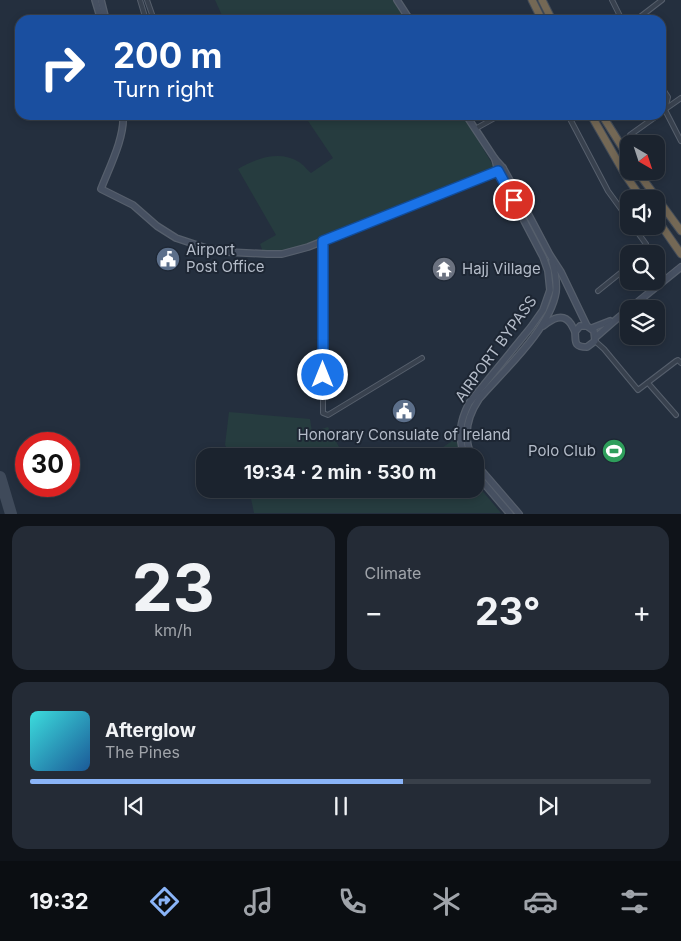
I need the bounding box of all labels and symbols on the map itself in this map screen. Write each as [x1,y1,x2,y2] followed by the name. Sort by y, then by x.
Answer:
[620,135,665,180] north arrow
[493,179,535,221] pin
[186,240,264,276] place label: Airport Post Office
[155,246,181,272] public building icon: Airport Post Office
[431,256,457,282] temple icon: Hajj Village
[462,259,541,278] place label: Hajj Village
[451,292,541,406] street label: AIRPORT BYPASS
[296,348,348,400] position arrow
[391,398,417,424] public building icon: Honorary Consulate of Ireland
[297,425,511,444] place label: Honorary Consulate of Ireland
[15,432,80,497] speed limit sign: 30
[601,438,627,464] sports icon: Polo Club
[528,441,596,460] place label: Polo Club

